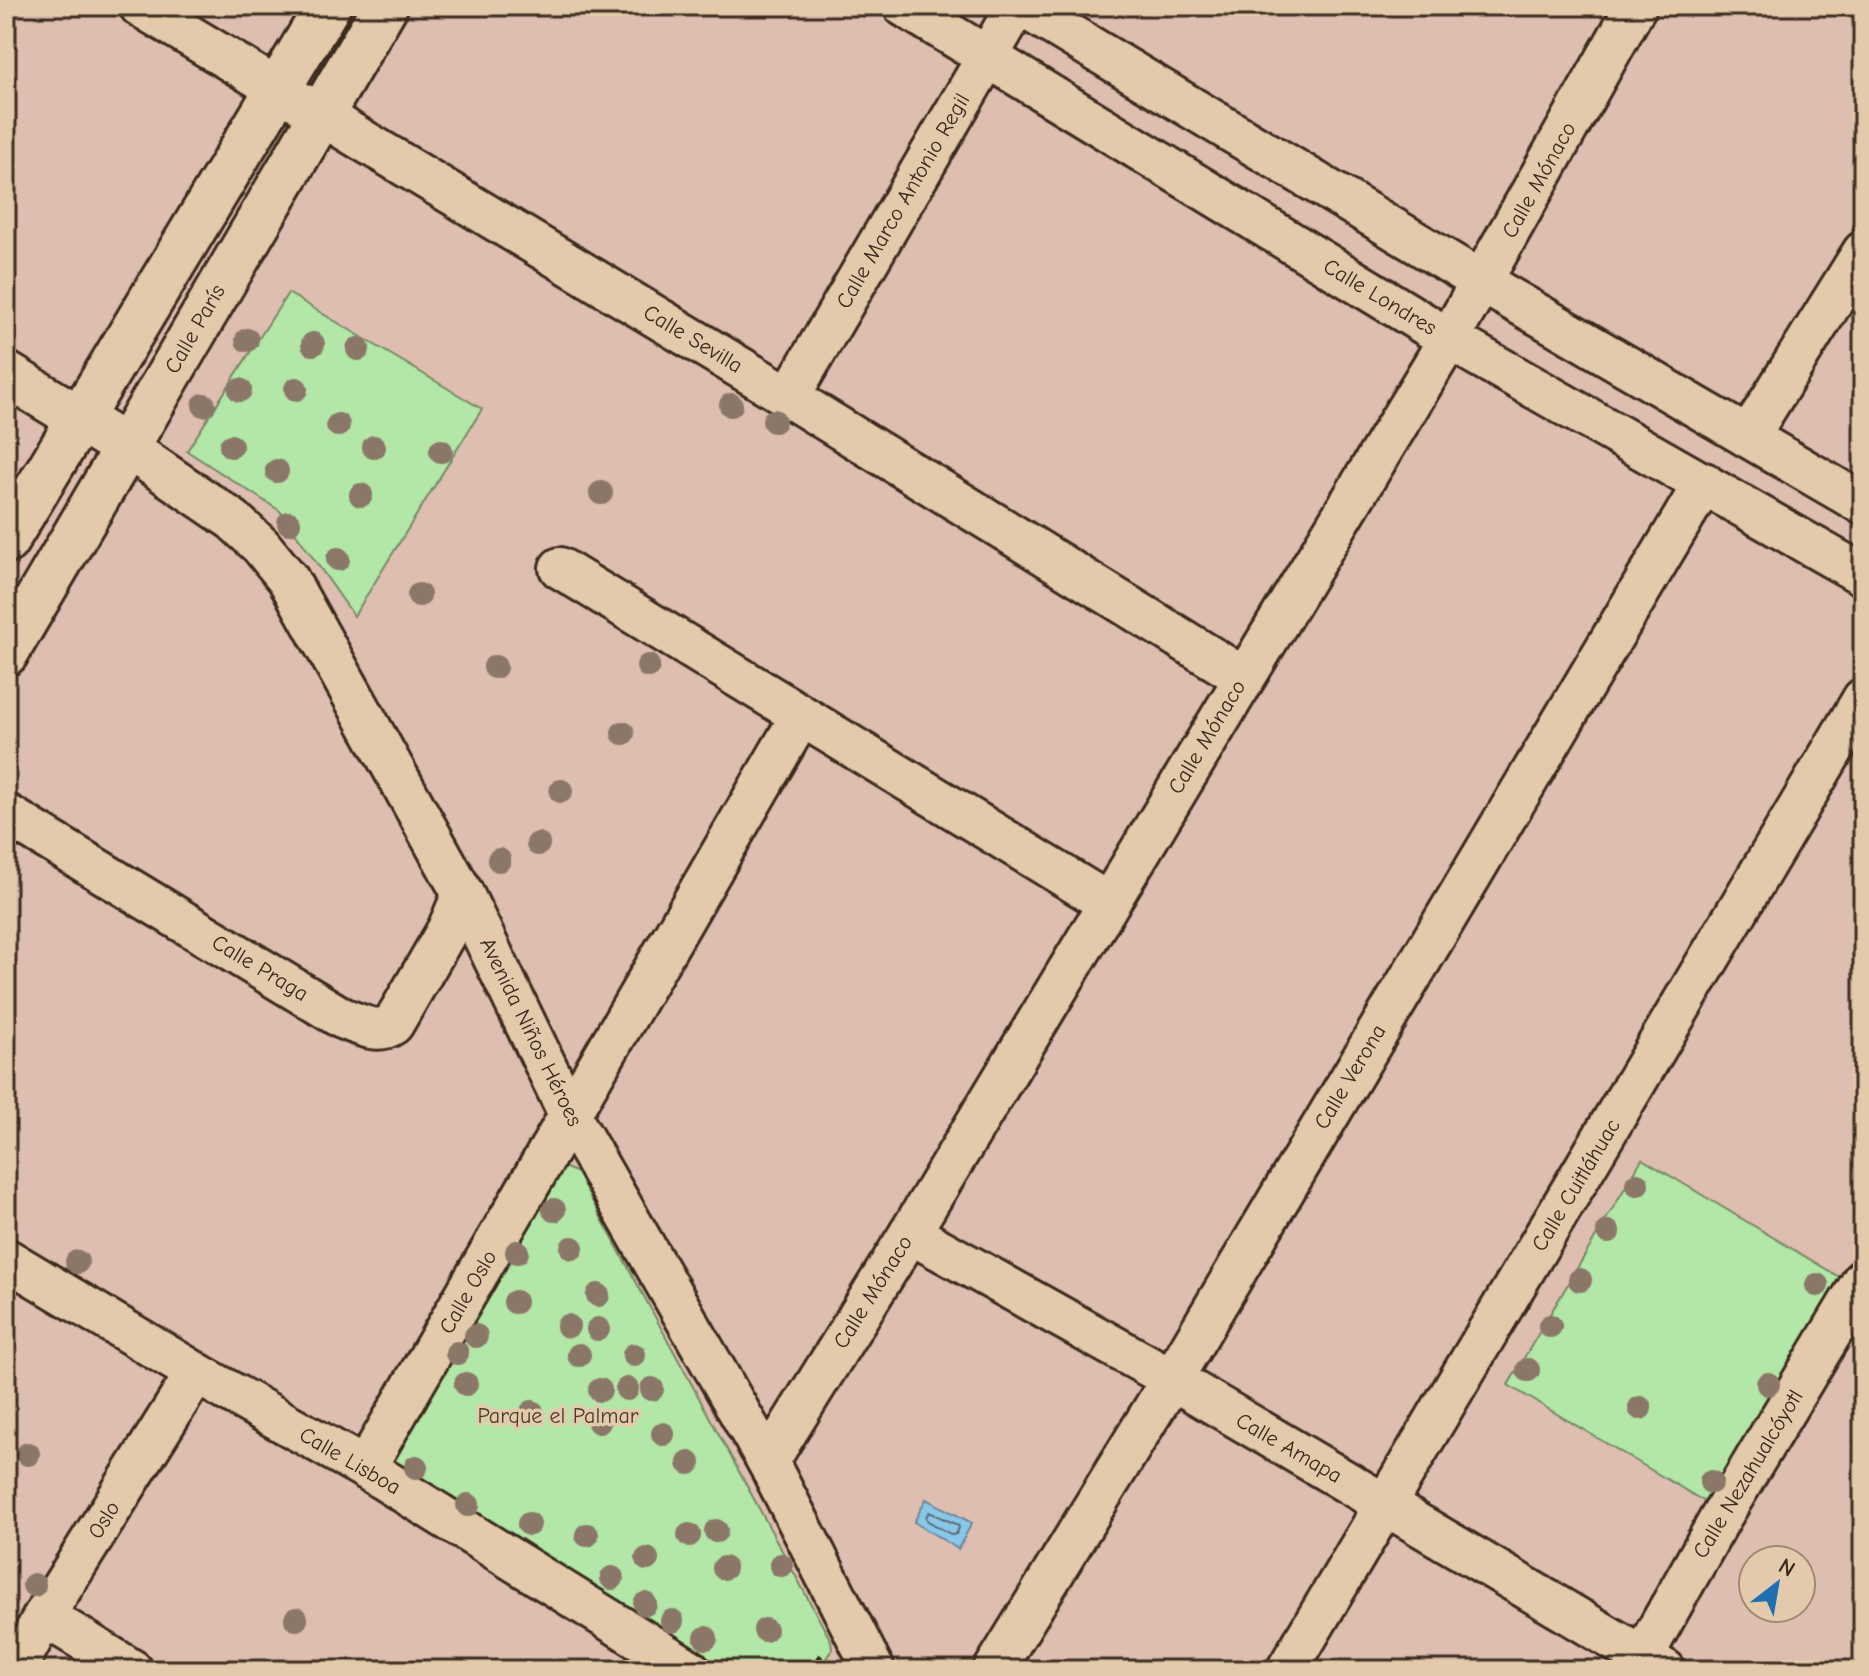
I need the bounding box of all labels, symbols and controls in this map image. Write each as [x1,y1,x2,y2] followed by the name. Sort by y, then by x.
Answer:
[831,89,975,313] street label: Calle Marco Antonio Regil
[1496,117,1582,243] street label: Calle Mónaco
[1319,253,1441,341] street label: Calle Londres
[159,280,231,378] street label: Calle París
[639,299,747,379] street label: Calle Sevilla
[1163,675,1251,799] street label: Calle Mónaco
[207,929,313,1007] street label: Calle Praga
[474,933,588,1131] street label: Avenida Niños Héroes
[1308,1020,1392,1134] street label: Calle Verona
[1526,1114,1626,1256] street label: Calle Cuitláhuac
[828,1231,918,1353] street label: Calle Mónaco
[434,1245,502,1339] street label: Calle Oslo
[1687,1385,1809,1563] street label: Calle Nezahualcóyotl
[477,1403,639,1429] park label: Parque el Palmar
[1231,1407,1347,1489] street label: Calle Amapa
[295,1422,405,1500] street label: Calle Lisboa
[82,1496,126,1544] street label: Oslo
[1737,1544,1817,1624] north arrow
[1774,1553,1800,1583] text: N

